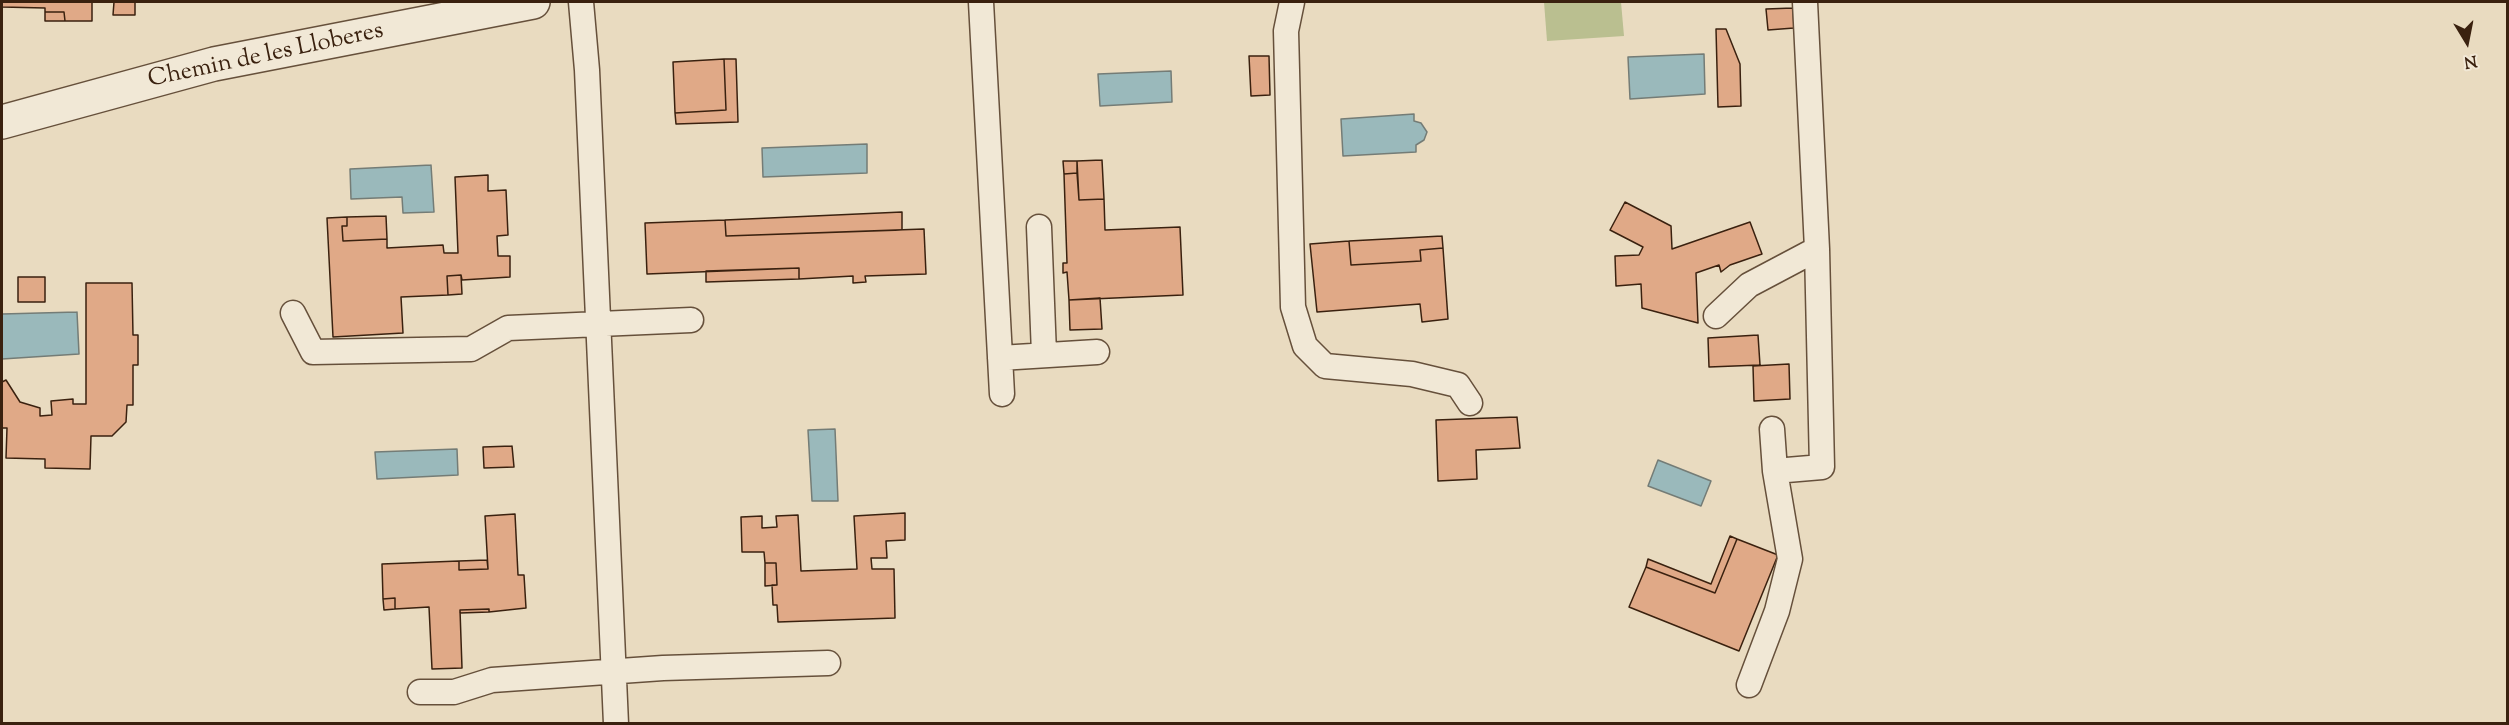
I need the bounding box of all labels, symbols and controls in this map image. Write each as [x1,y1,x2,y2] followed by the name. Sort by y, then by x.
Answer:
[2437,12,2497,72] north arrow
[146,18,386,96] street label: Chemin de les Lloberes
[2462,48,2479,73] text: N

